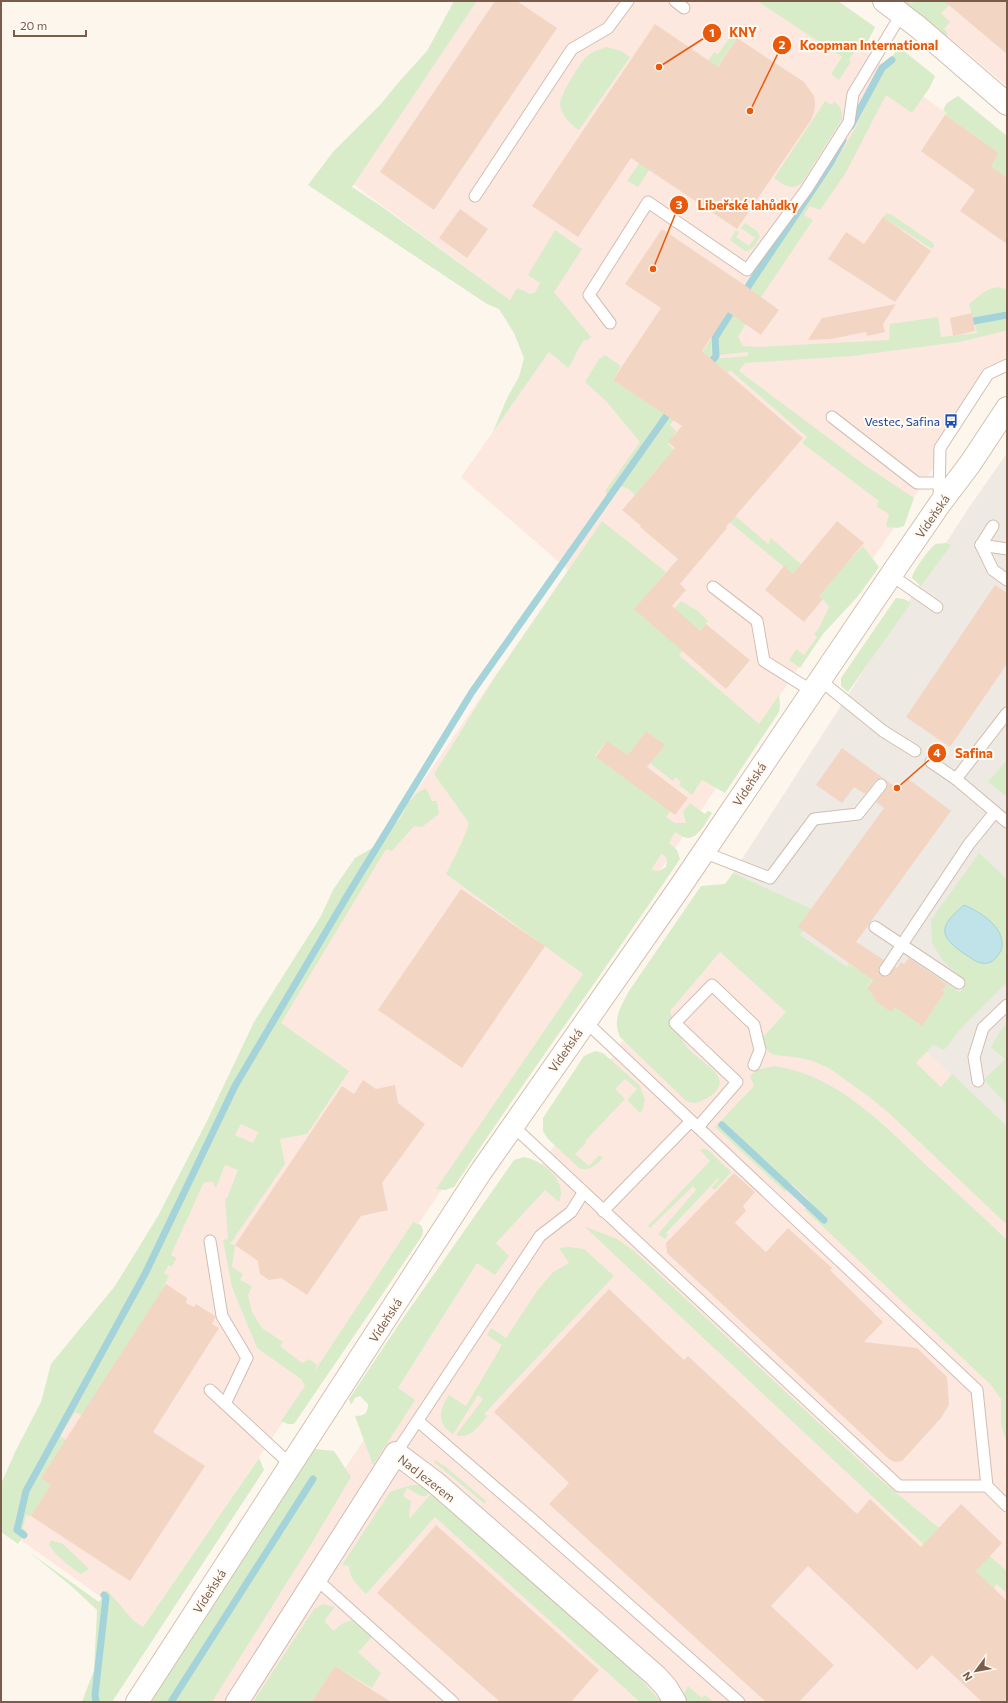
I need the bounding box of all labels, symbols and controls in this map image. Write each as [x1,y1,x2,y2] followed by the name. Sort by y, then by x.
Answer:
[14,12,86,38] scale bar
[20,18,47,32] text: 20 m
[702,20,765,45] callout: KNY
[729,24,757,40] text: KNY
[709,25,715,39] text: 1
[772,33,946,58] callout: Koopman International
[779,37,786,51] text: 2
[800,37,938,53] text: Koopman International
[669,193,806,218] callout: Libeřské lahůdky
[676,197,683,211] text: 3
[698,197,798,213] text: Libeřské lahůdky
[943,413,959,429] bus stop icon: Vestec, Safina
[864,414,940,428] place label: Vestec, Safina
[912,492,952,540] street label: Vídeňská
[927,741,1001,766] callout: Safina
[933,745,941,759] text: 4
[955,745,993,761] text: Safina
[729,760,769,808] street label: Vídeňská
[545,1026,585,1074] street label: Vídeňská
[366,1295,404,1345] street label: Vídeňská
[395,1452,458,1505] street label: Nad Jezerem
[190,1566,228,1616] street label: Vídeňská
[956,1651,996,1691] north arrow
[959,1670,975,1684] text: N

